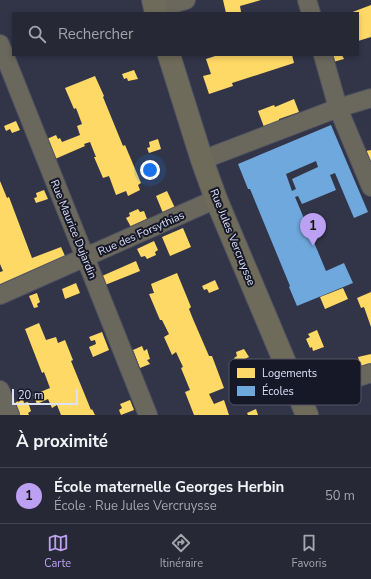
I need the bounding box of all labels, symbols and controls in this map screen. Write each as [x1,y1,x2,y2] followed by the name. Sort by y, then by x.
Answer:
[12,12,359,56] search box
[26,23,48,45] icon: search
[58,24,133,44] text: Rechercher
[140,160,160,180] your location
[47,177,100,281] street label: Rue Maurice Dujardin
[206,187,259,288] street label: Rue Jules Vercruysse
[96,208,187,259] street label: Rue des Forsythias
[300,213,326,246] pin: 1
[229,359,361,405] legend
[262,366,317,381] text: Logements
[262,383,294,399] text: Écoles
[12,387,78,406] scale bar
[18,388,43,403] text: 20 m
[16,430,108,453] text: À proximité
[54,477,284,497] text: École maternelle Georges Herbin
[25,487,33,505] text: 1
[325,487,355,505] text: 50 m
[54,497,217,515] text: École · Rue Jules Vercruysse
[44,532,71,571] tab: Carte
[160,532,203,571] tab: Itinéraire
[292,532,327,571] tab: Favoris

